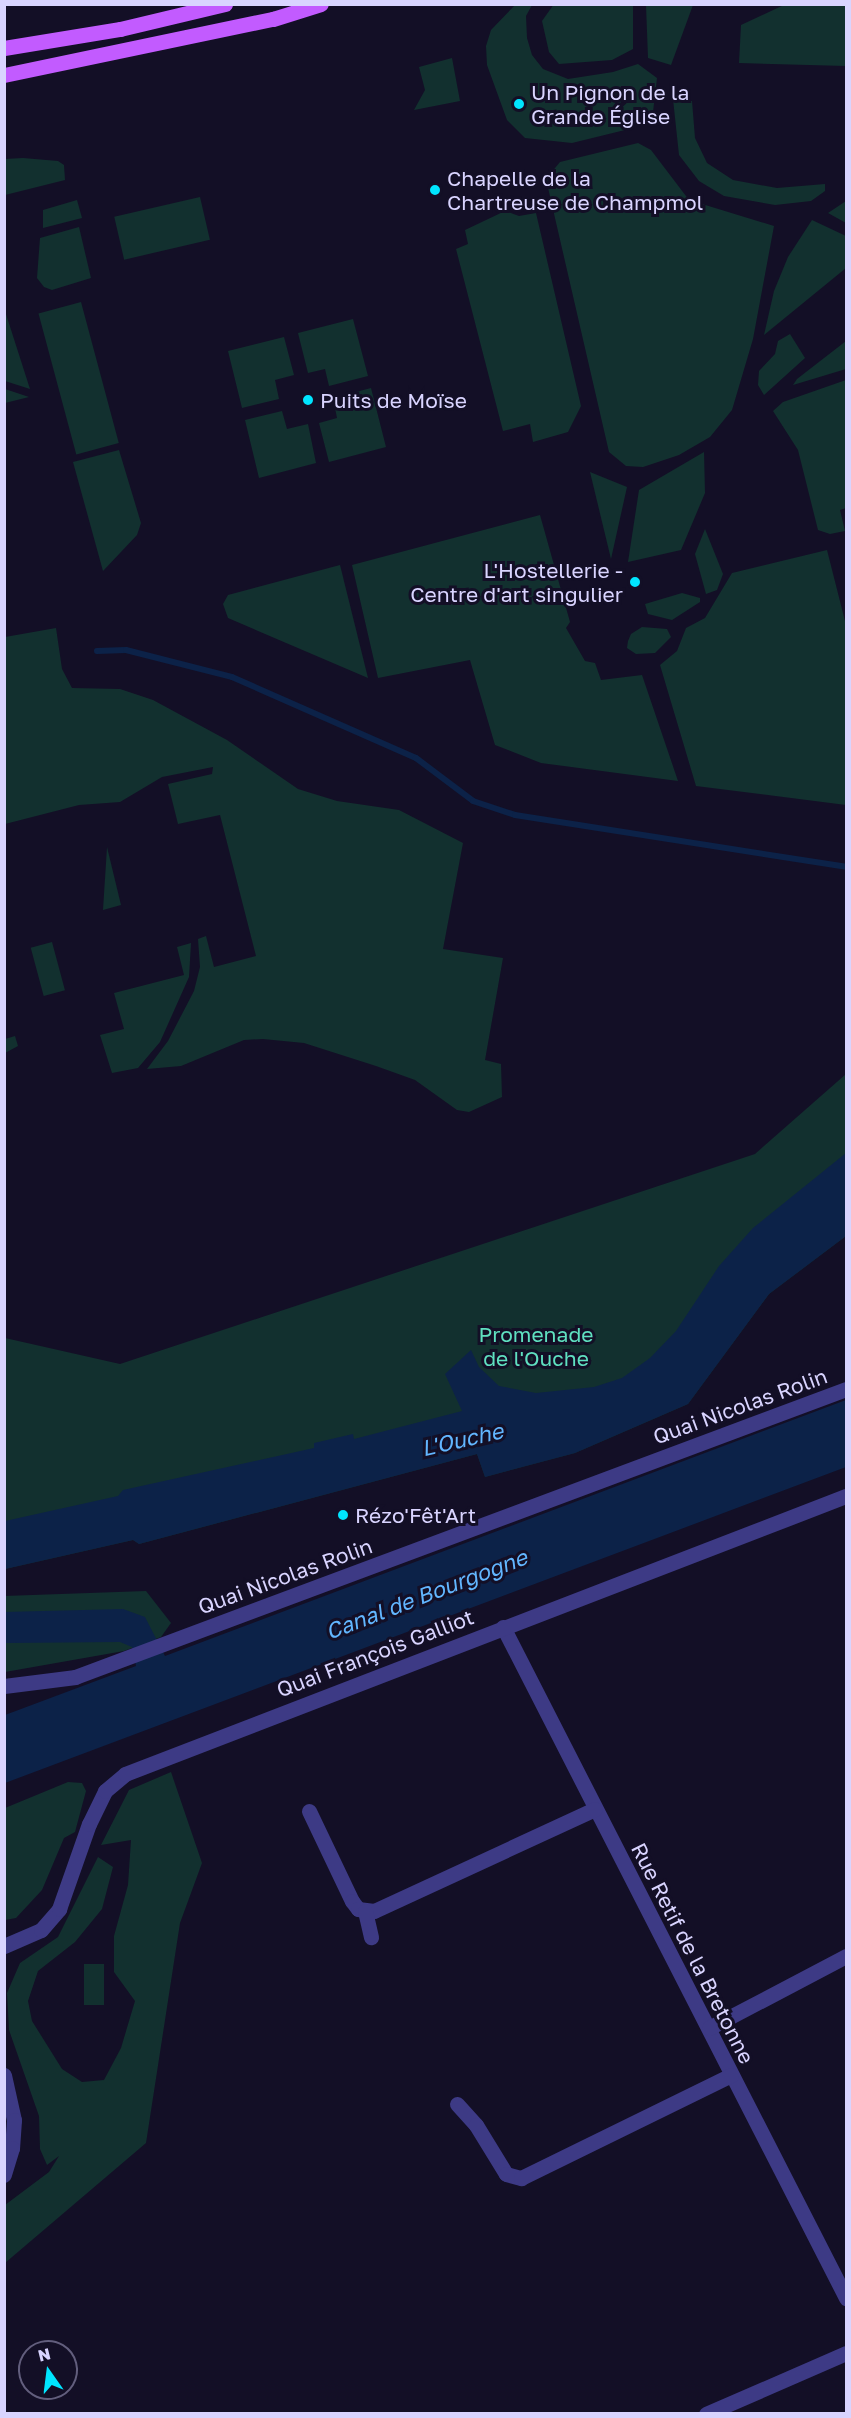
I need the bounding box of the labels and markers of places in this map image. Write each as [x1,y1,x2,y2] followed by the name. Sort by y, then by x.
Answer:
[531,79,689,129] place label: Un Pignon de la Grande Église
[512,97,526,111] marker: Un Pignon de la Grande Église
[447,165,703,215] place label: Chapelle de la Chartreuse de Champmol
[428,183,442,197] marker: Chapelle de la Chartreuse de Champmol
[320,387,467,413] place label: Puits de Moïse
[301,393,315,407] marker: Puits de Moïse
[410,557,623,607] place label: L'Hostellerie - Centre d'art singulier
[628,575,642,589] marker: L'Hostellerie - Centre d'art singulier
[355,1502,476,1528] place label: Rézo'Fêt'Art
[336,1508,350,1522] marker: Rézo'Fêt'Art

